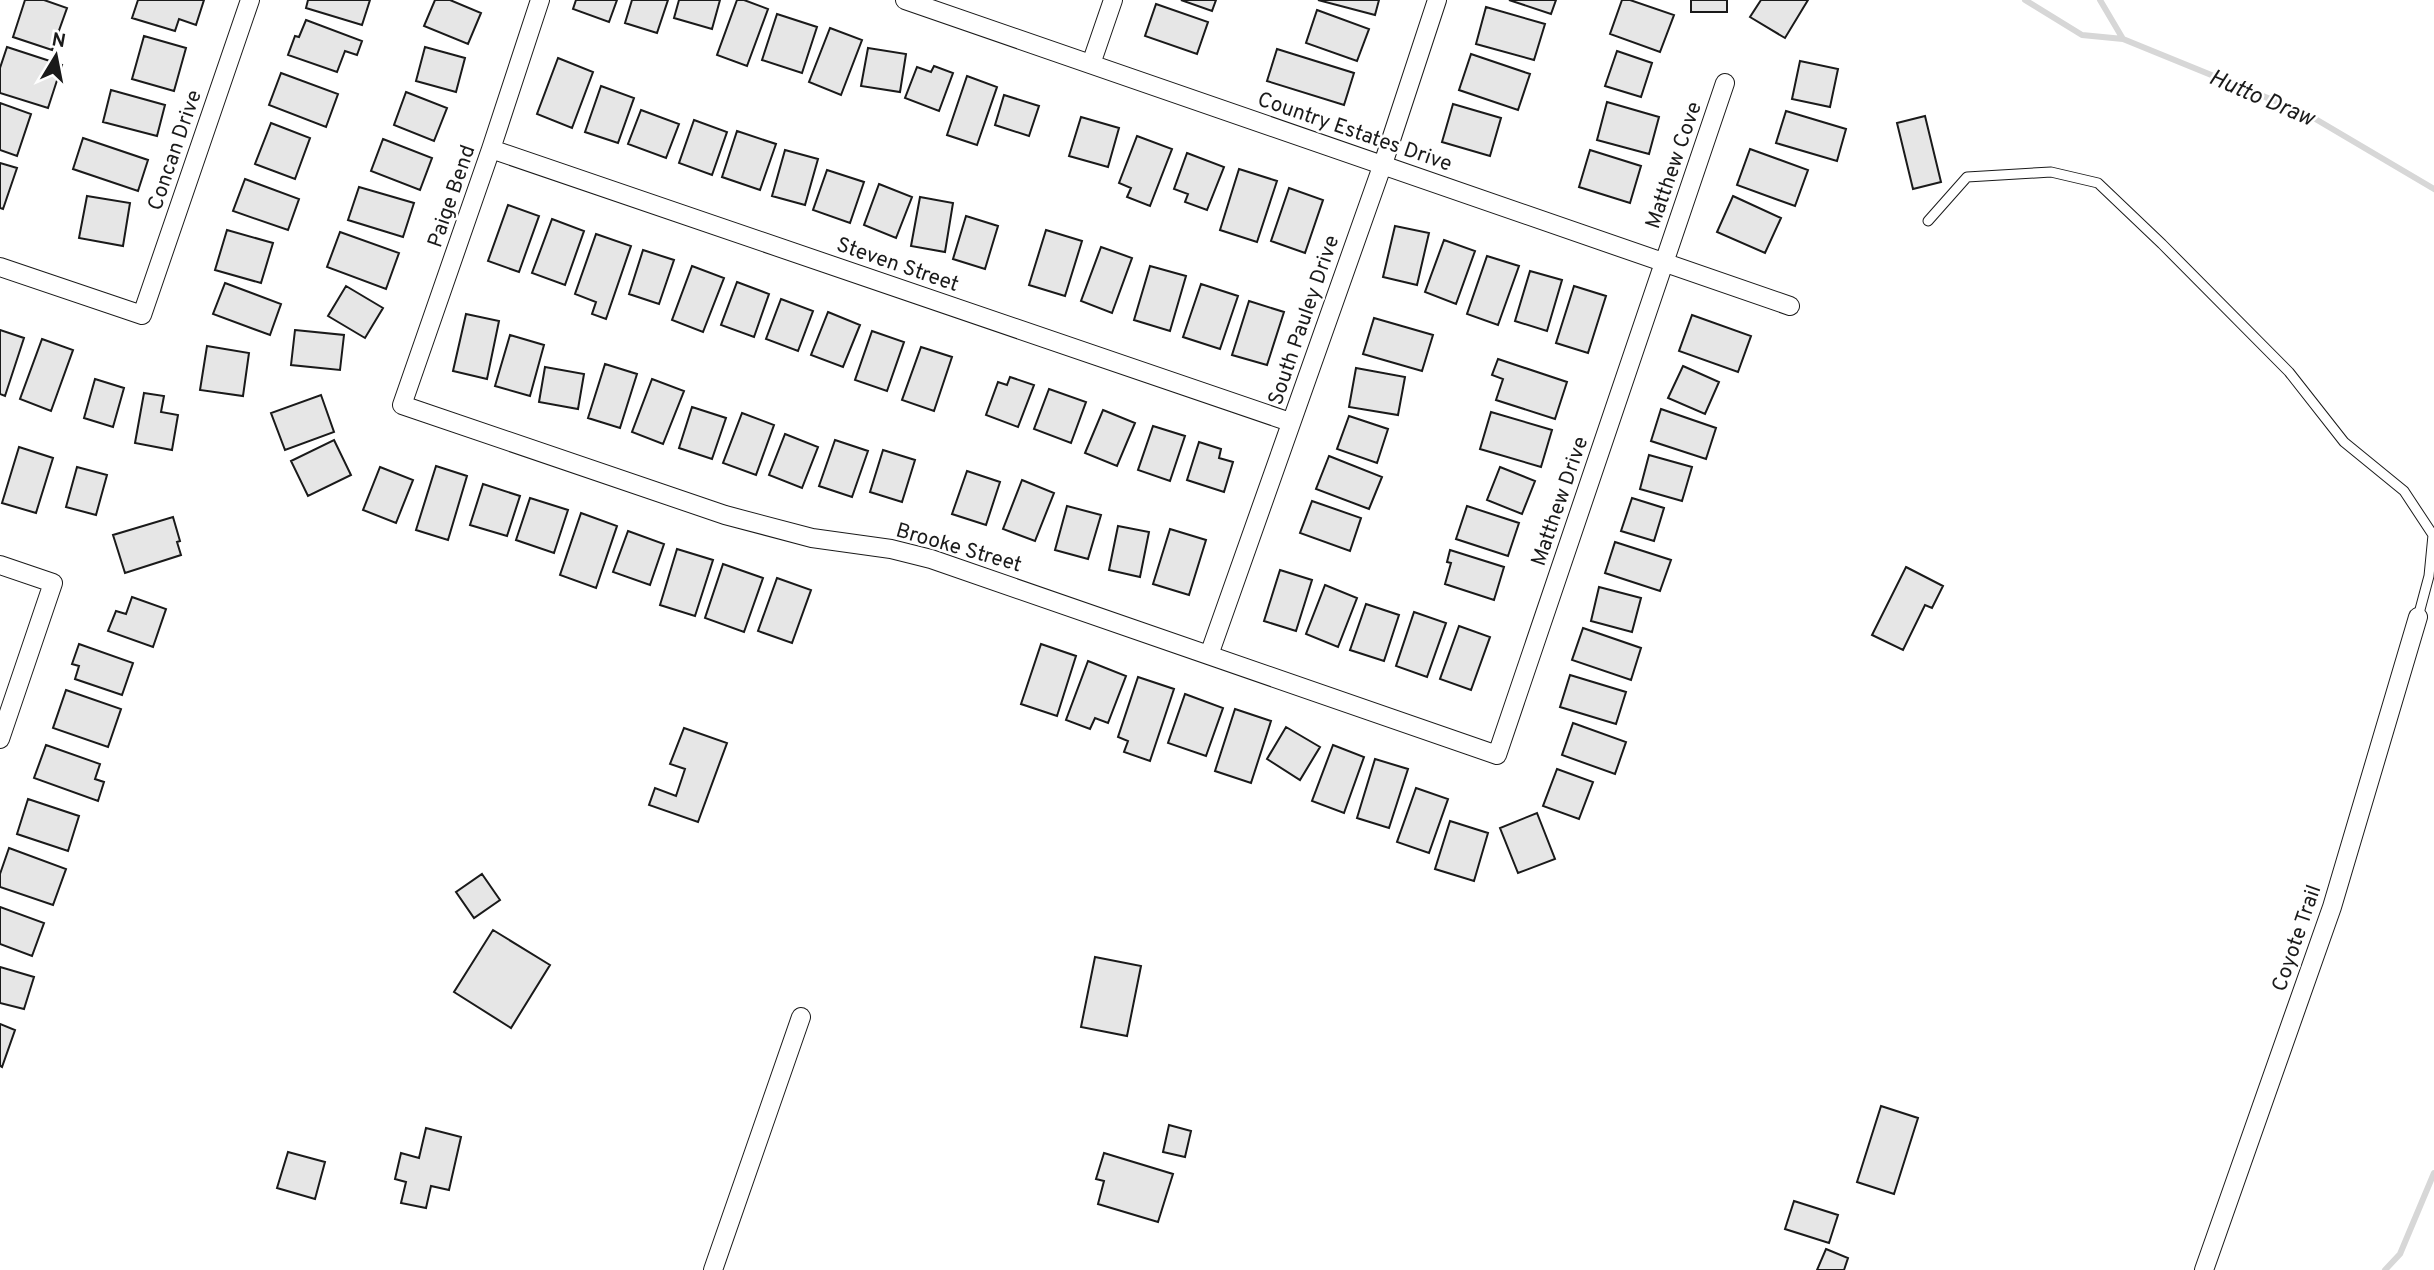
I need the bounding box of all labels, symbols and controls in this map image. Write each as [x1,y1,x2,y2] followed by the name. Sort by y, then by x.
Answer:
[21,21,91,91] north arrow
[50,28,67,54] text: N
[2204,64,2320,135] water label: Hutto Draw
[1254,86,1455,178] street label: Country Estates Drive
[142,87,209,214] street label: Concan Drive
[1640,98,1709,233] street label: Matthew Cove
[422,142,483,251] street label: Paige Bend
[833,232,962,299] street label: Steven Street
[1263,232,1346,409] street label: South Pauley Drive
[1526,433,1595,570] street label: Matthew Drive
[892,518,1025,579] street label: Brooke Street
[2267,882,2328,995] street label: Coyote Trail

